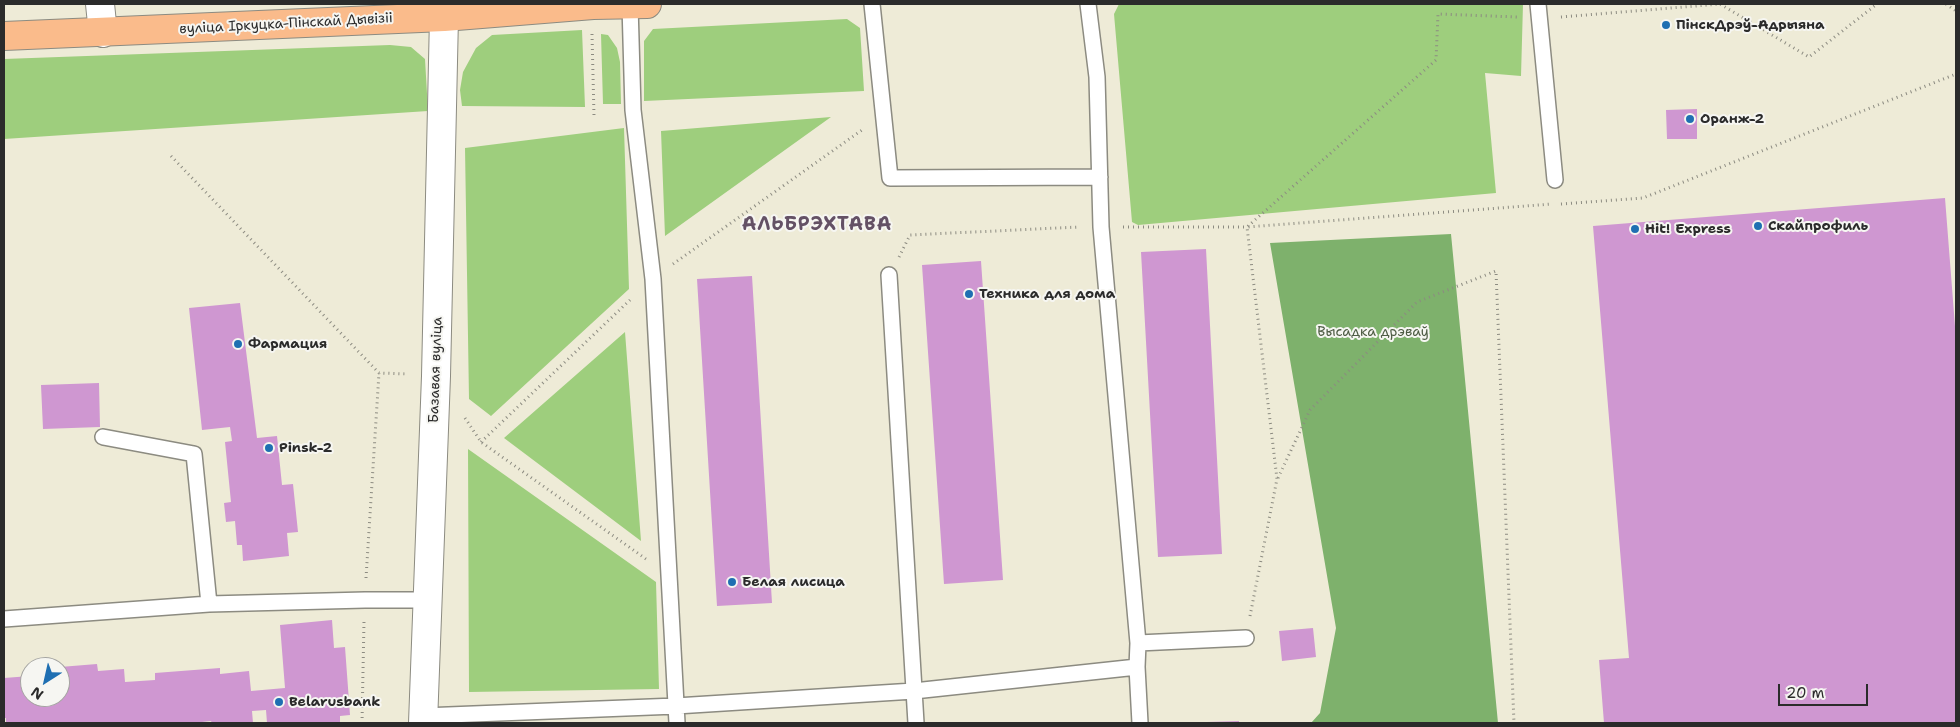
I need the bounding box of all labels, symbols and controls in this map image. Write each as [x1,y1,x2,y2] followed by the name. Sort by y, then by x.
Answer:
[179,10,393,38] street label: вуліца Іркуцка-Пінскай Дывізіі
[1676,17,1825,33] place label: ПінскДрэў-Адрыяна
[1660,19,1672,31] marker: ПінскДрэў-Адрыяна
[1700,111,1764,127] place label: Оранж-2
[1684,113,1696,125] marker: Оранж-2
[740,214,894,236] district label: АЛЬБРЭХТАВА
[1768,218,1868,234] place label: Скайпрофиль
[1752,220,1764,232] marker: Скайпрофиль
[1645,221,1731,237] place label: Hit! Express
[1629,223,1641,235] marker: Hit! Express
[979,286,1115,302] place label: Техника для дома
[963,288,975,300] marker: Техника для дома
[426,317,446,423] street label: Базавая вуліца
[1317,324,1429,340] park label: Высадка дрэваў
[248,336,327,352] place label: Фармация
[232,338,244,350] marker: Фармация
[279,440,332,456] place label: Pinsk-2
[263,442,275,454] marker: Pinsk-2
[742,574,845,590] place label: Белая лисица
[726,576,738,588] marker: Белая лисица
[20,657,70,707] north arrow
[1780,674,1870,706] scale bar
[27,683,47,704] text: N
[1786,683,1825,703] text: 20 m
[289,694,380,710] place label: Belarusbank
[273,696,285,708] marker: Belarusbank

